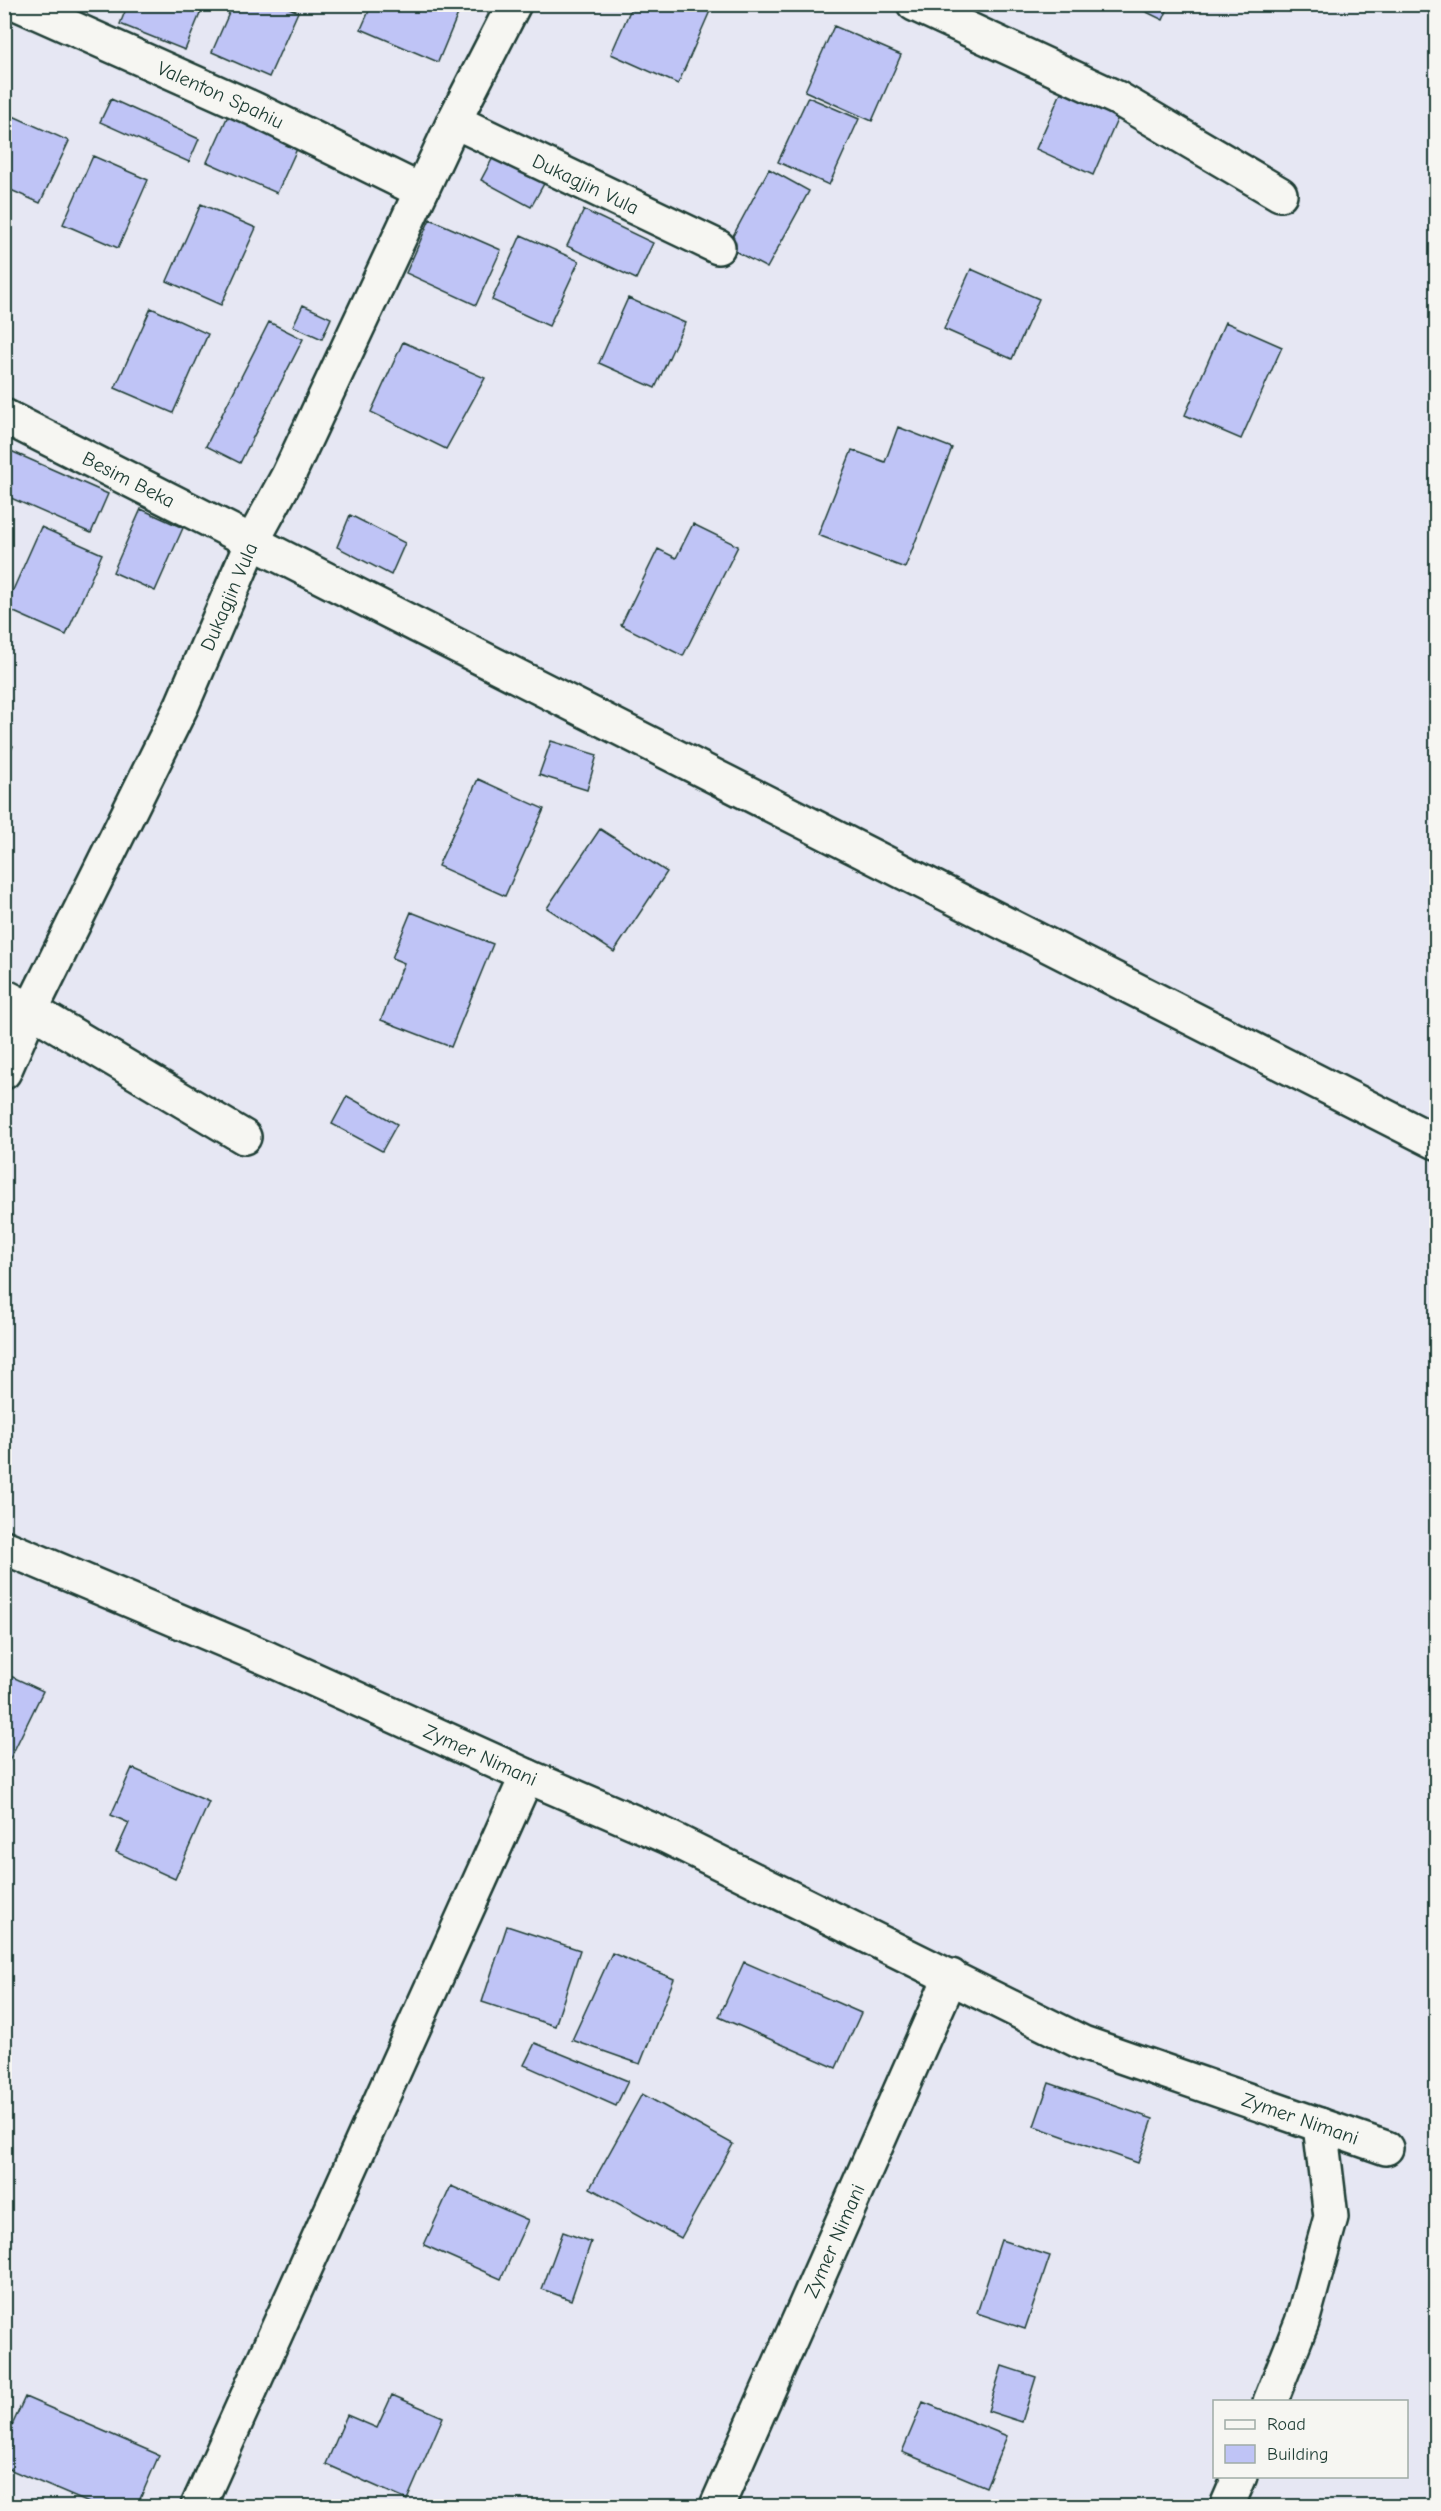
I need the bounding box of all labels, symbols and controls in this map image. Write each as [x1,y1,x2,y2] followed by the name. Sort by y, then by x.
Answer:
[154,56,288,133] street label: Valenton Spahiu
[529,149,643,219] street label: Dukagjin Vula
[79,446,179,512] street label: Besim Beka
[195,539,262,654] street label: Dukagjin Vula
[420,1719,541,1791] street label: Zymer Nimani
[1239,2087,1362,2149] street label: Zymer Nimani
[799,2180,869,2301] street label: Zymer Nimani
[1213,2400,1408,2478] legend
[1267,2414,1306,2435] text: Road
[1267,2444,1329,2465] text: Building

